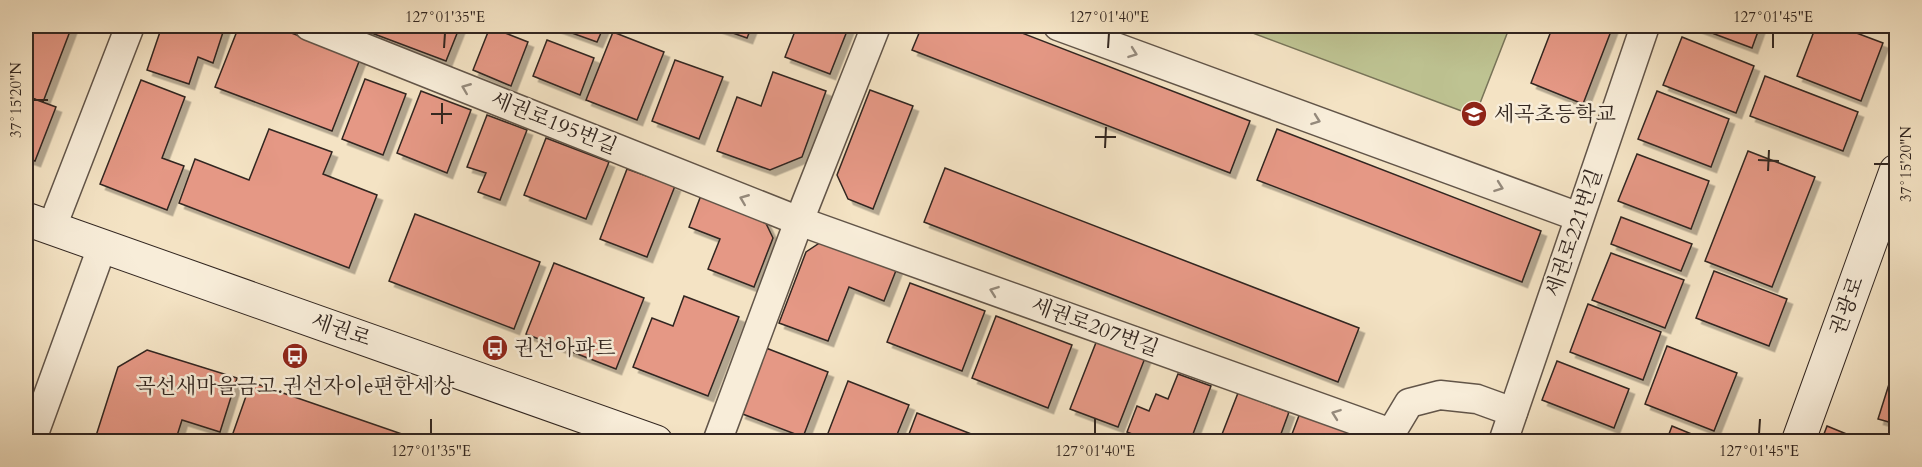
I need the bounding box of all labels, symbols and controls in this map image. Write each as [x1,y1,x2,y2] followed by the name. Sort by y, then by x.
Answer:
[405,7,485,27] text: 127°01'35"E
[1069,7,1149,27] text: 127°01'40"E
[1733,7,1813,27] text: 127°01'45"E
[1126,46,1137,58] one-way arrow
[6,62,26,138] text: 37°15'20"N
[461,83,472,95] one-way arrow
[487,85,621,161] street label: 세권로195번길
[1459,99,1489,129] school or university icon: 세곡초등학교
[1494,100,1616,129] place label: 세곡초등학교
[1310,113,1321,125] one-way arrow
[1896,126,1916,202] text: 37°15'20"N
[1539,165,1609,301] street label: 세권로221번길
[1493,180,1504,193] one-way arrow
[740,194,751,206] one-way arrow
[1823,272,1871,340] street label: 권광로
[990,285,1000,298] one-way arrow
[1027,291,1163,363] street label: 세권로207번길
[308,306,374,354] street label: 세권로
[480,333,510,363] bus stop icon: 권선아파트
[514,334,615,363] place label: 권선아파트
[280,341,310,371] bus stop icon: 곡선새마을금고.권선자이e편한세상
[135,372,455,401] place label: 곡선새마을금고.권선자이e편한세상
[1331,408,1342,421] one-way arrow
[391,441,471,461] text: 127°01'35"E
[1055,441,1135,461] text: 127°01'40"E
[1719,441,1799,461] text: 127°01'45"E

